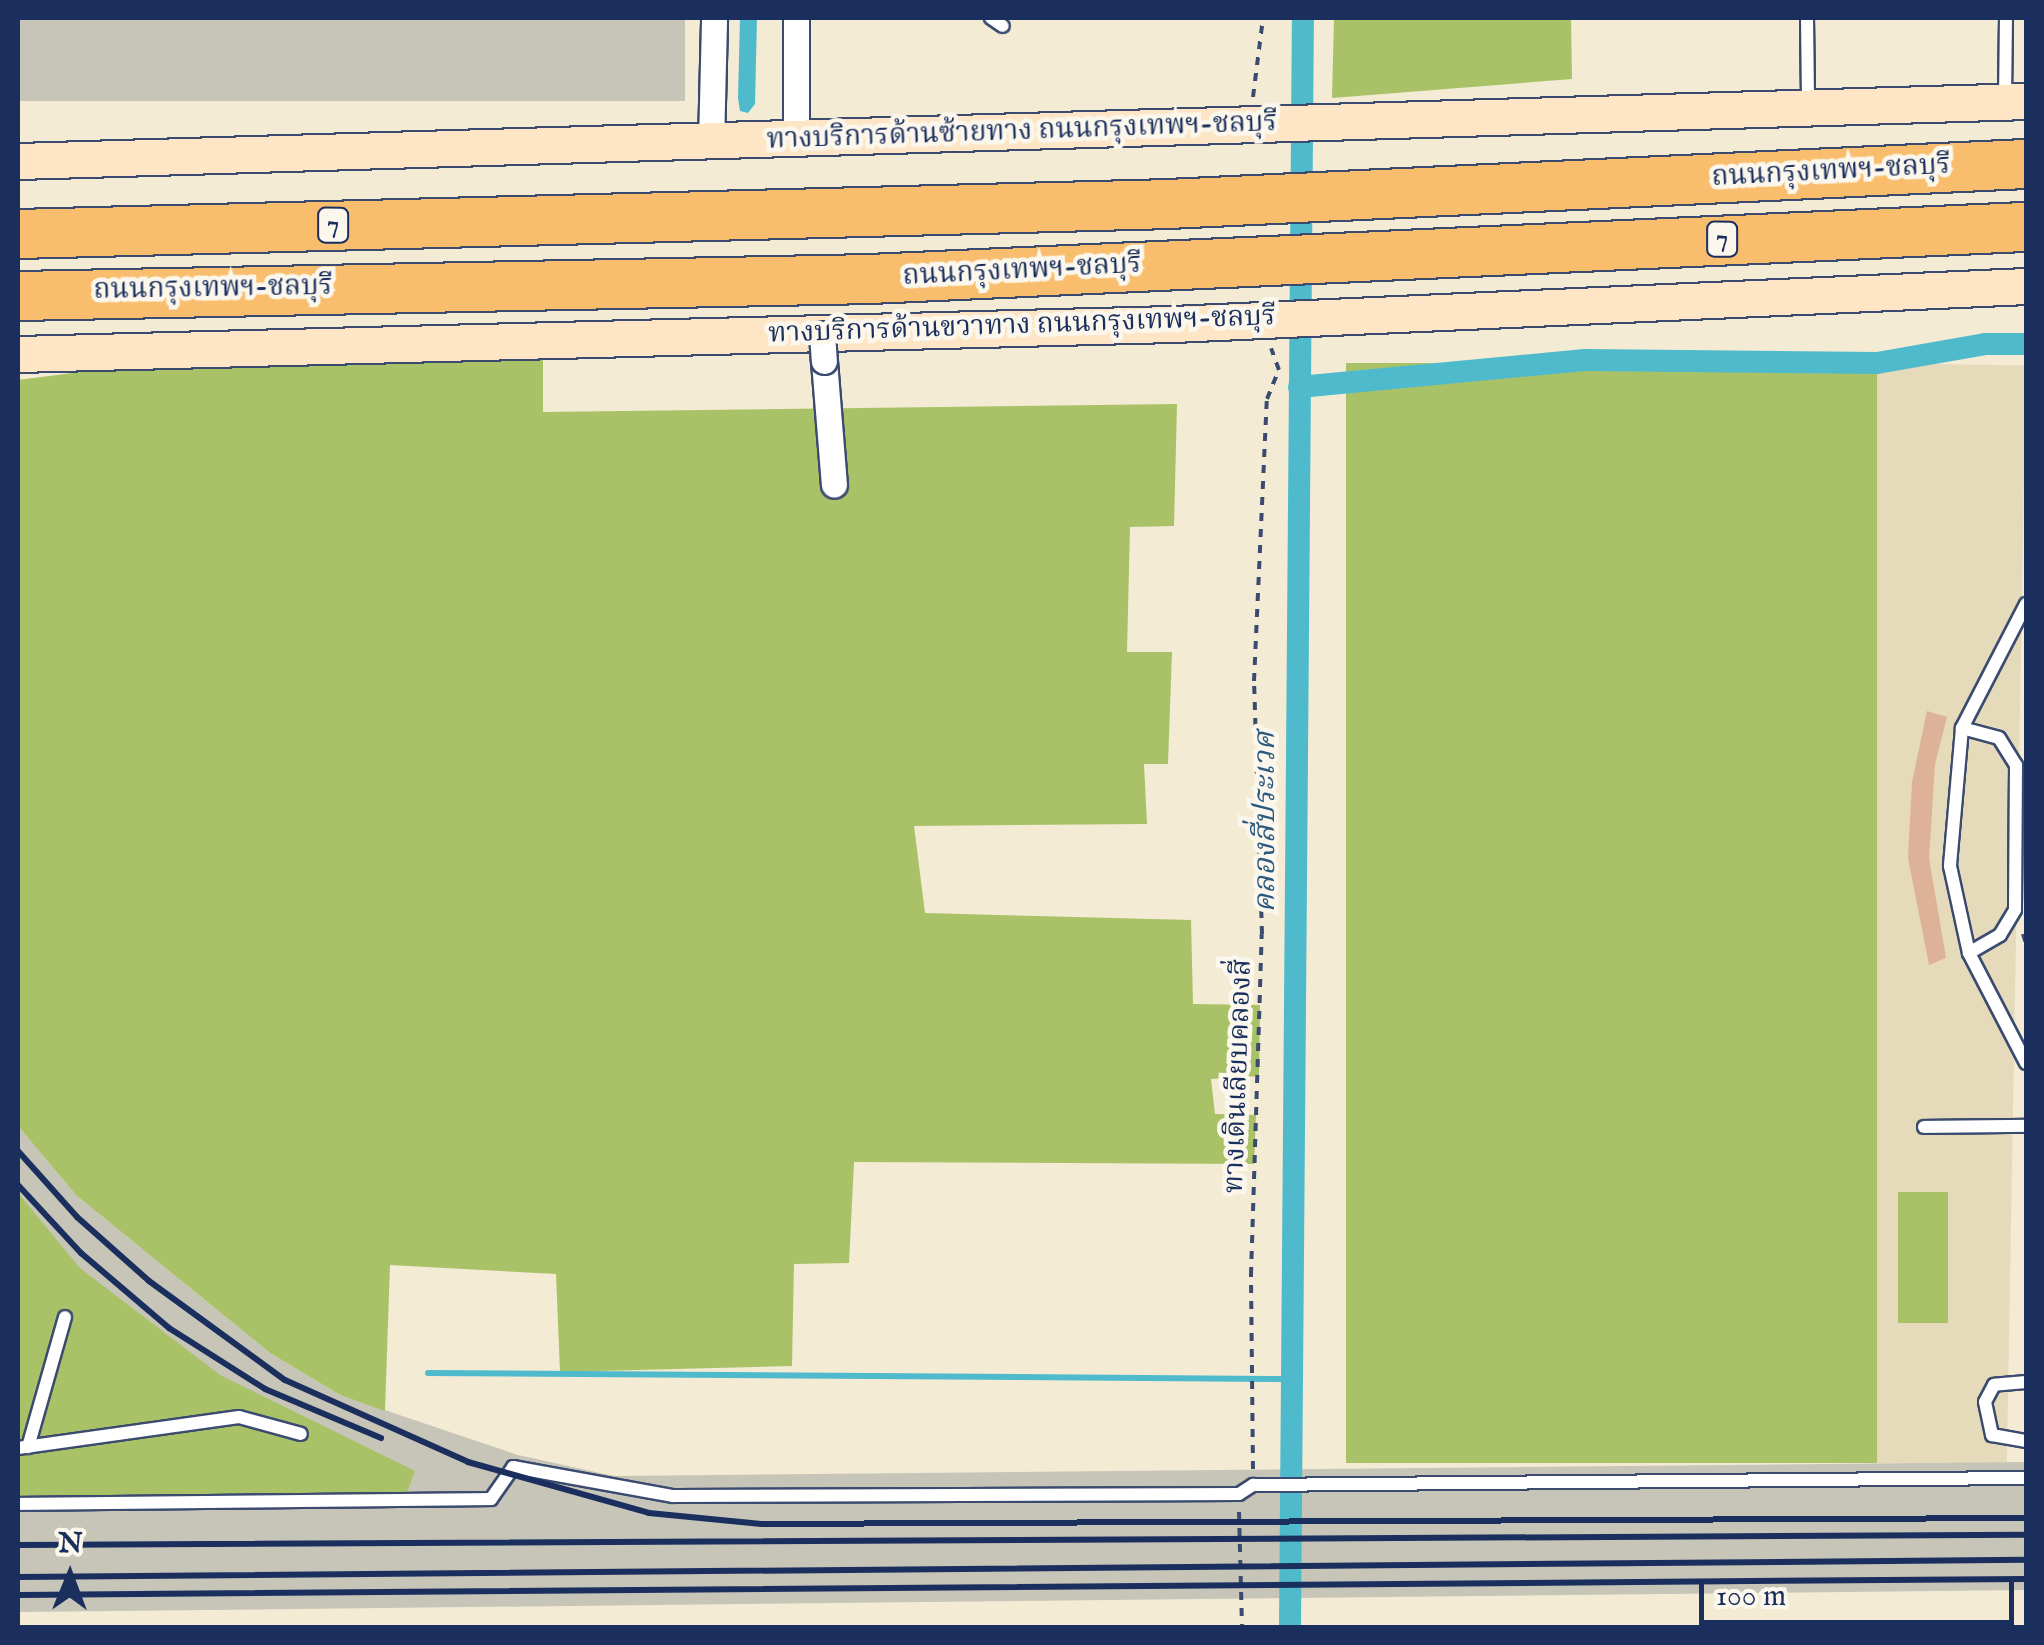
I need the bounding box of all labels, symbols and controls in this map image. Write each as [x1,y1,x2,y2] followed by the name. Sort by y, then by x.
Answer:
[766,106,1278,158] street label: ทางบริการด้านซ้ายทาง ถนนกรุงเทพฯ-ชลบุรี
[1711,149,1951,195] street label: ถนนกรุงเทพฯ-ชลบุรี
[316,205,350,245] road number: 7
[1704,219,1740,259] road number: 7
[902,248,1142,294] street label: ถนนกรุงเทพฯ-ชลบุรี
[93,270,333,308] street label: ถนนกรุงเทพฯ-ชลบุรี
[768,300,1276,352] street label: ทางบริการด้านขวาทาง ถนนกรุงเทพฯ-ชลบุรี
[1248,731,1284,913] water label: คลองสี่ประเวศ
[1218,958,1260,1194] street label: ทางเดินเลียบคลองสี่
[20,1525,120,1625] north arrow
[58,1527,83,1562] text: N
[1704,1560,2019,1622] scale bar
[1716,1578,1786,1616] text: 100 m

